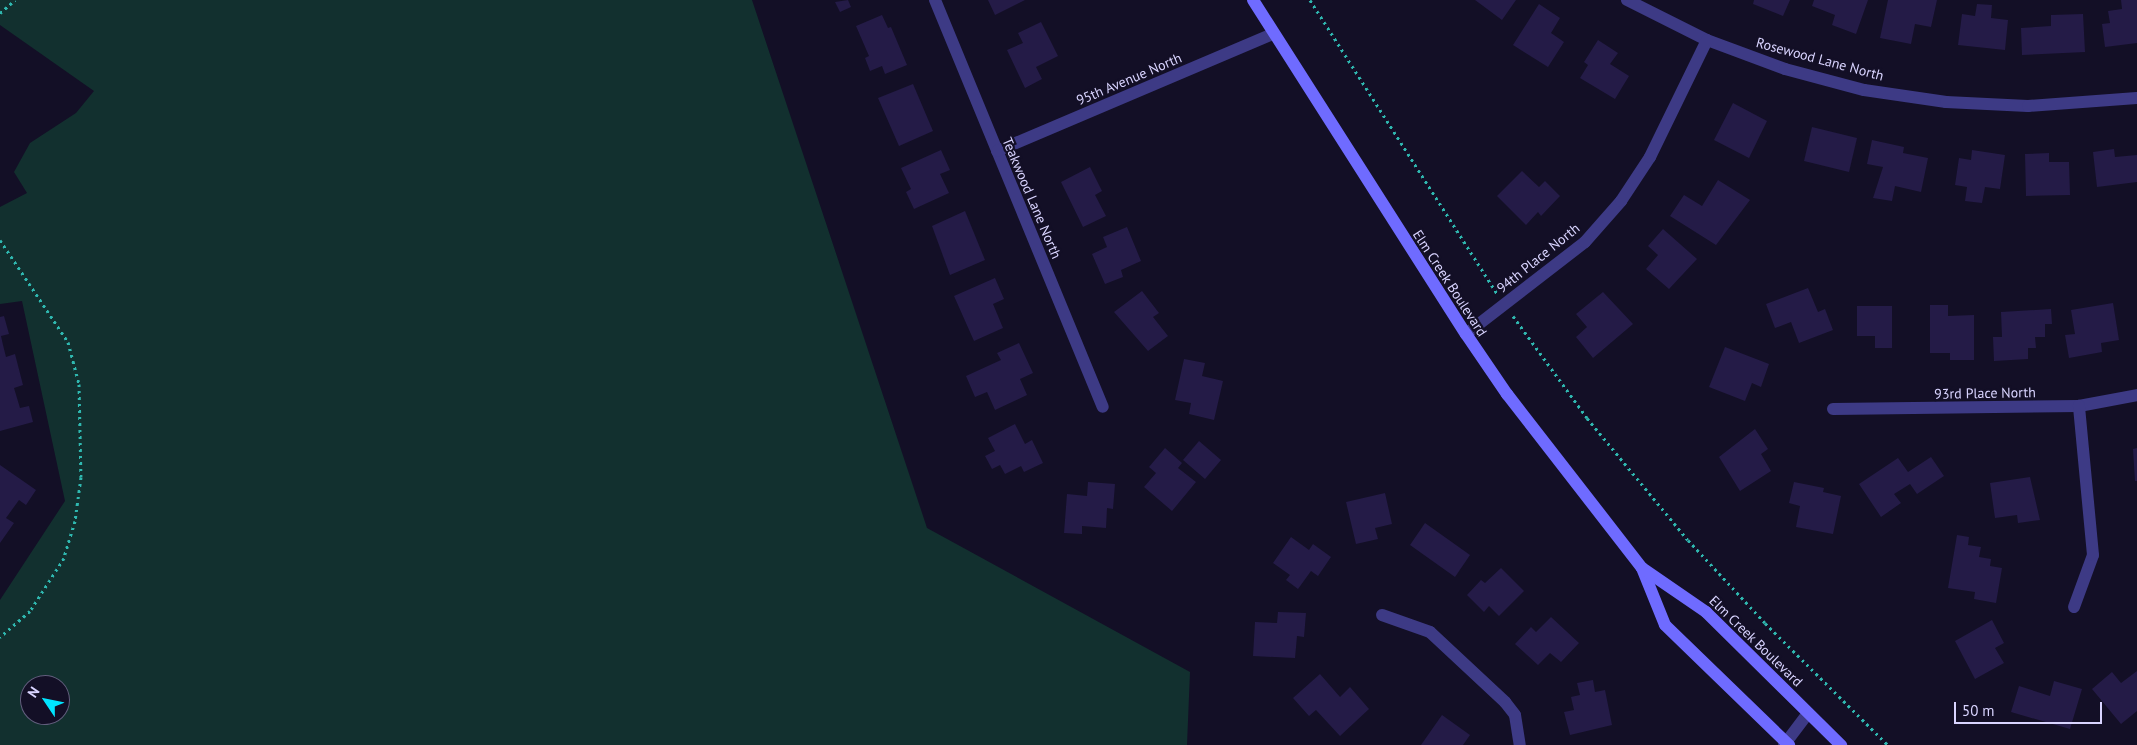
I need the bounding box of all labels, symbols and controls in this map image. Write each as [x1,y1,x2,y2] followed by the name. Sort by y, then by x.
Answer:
[1754,34,1886,84] street label: Rosewood Lane North
[1074,49,1184,109] street label: 95th Avenue North
[999,135,1065,261] street label: Teakwood Lane North
[1493,219,1583,297] street label: 94th Place North
[1409,226,1491,340] street label: Elm Creek Boulevard
[1934,384,2036,402] street label: 93rd Place North
[1706,592,1806,690] street label: Elm Creek Boulevard
[20,675,70,725] north arrow
[23,683,43,701] text: N
[1957,692,2104,724] scale bar
[1962,701,1995,720] text: 50 m

